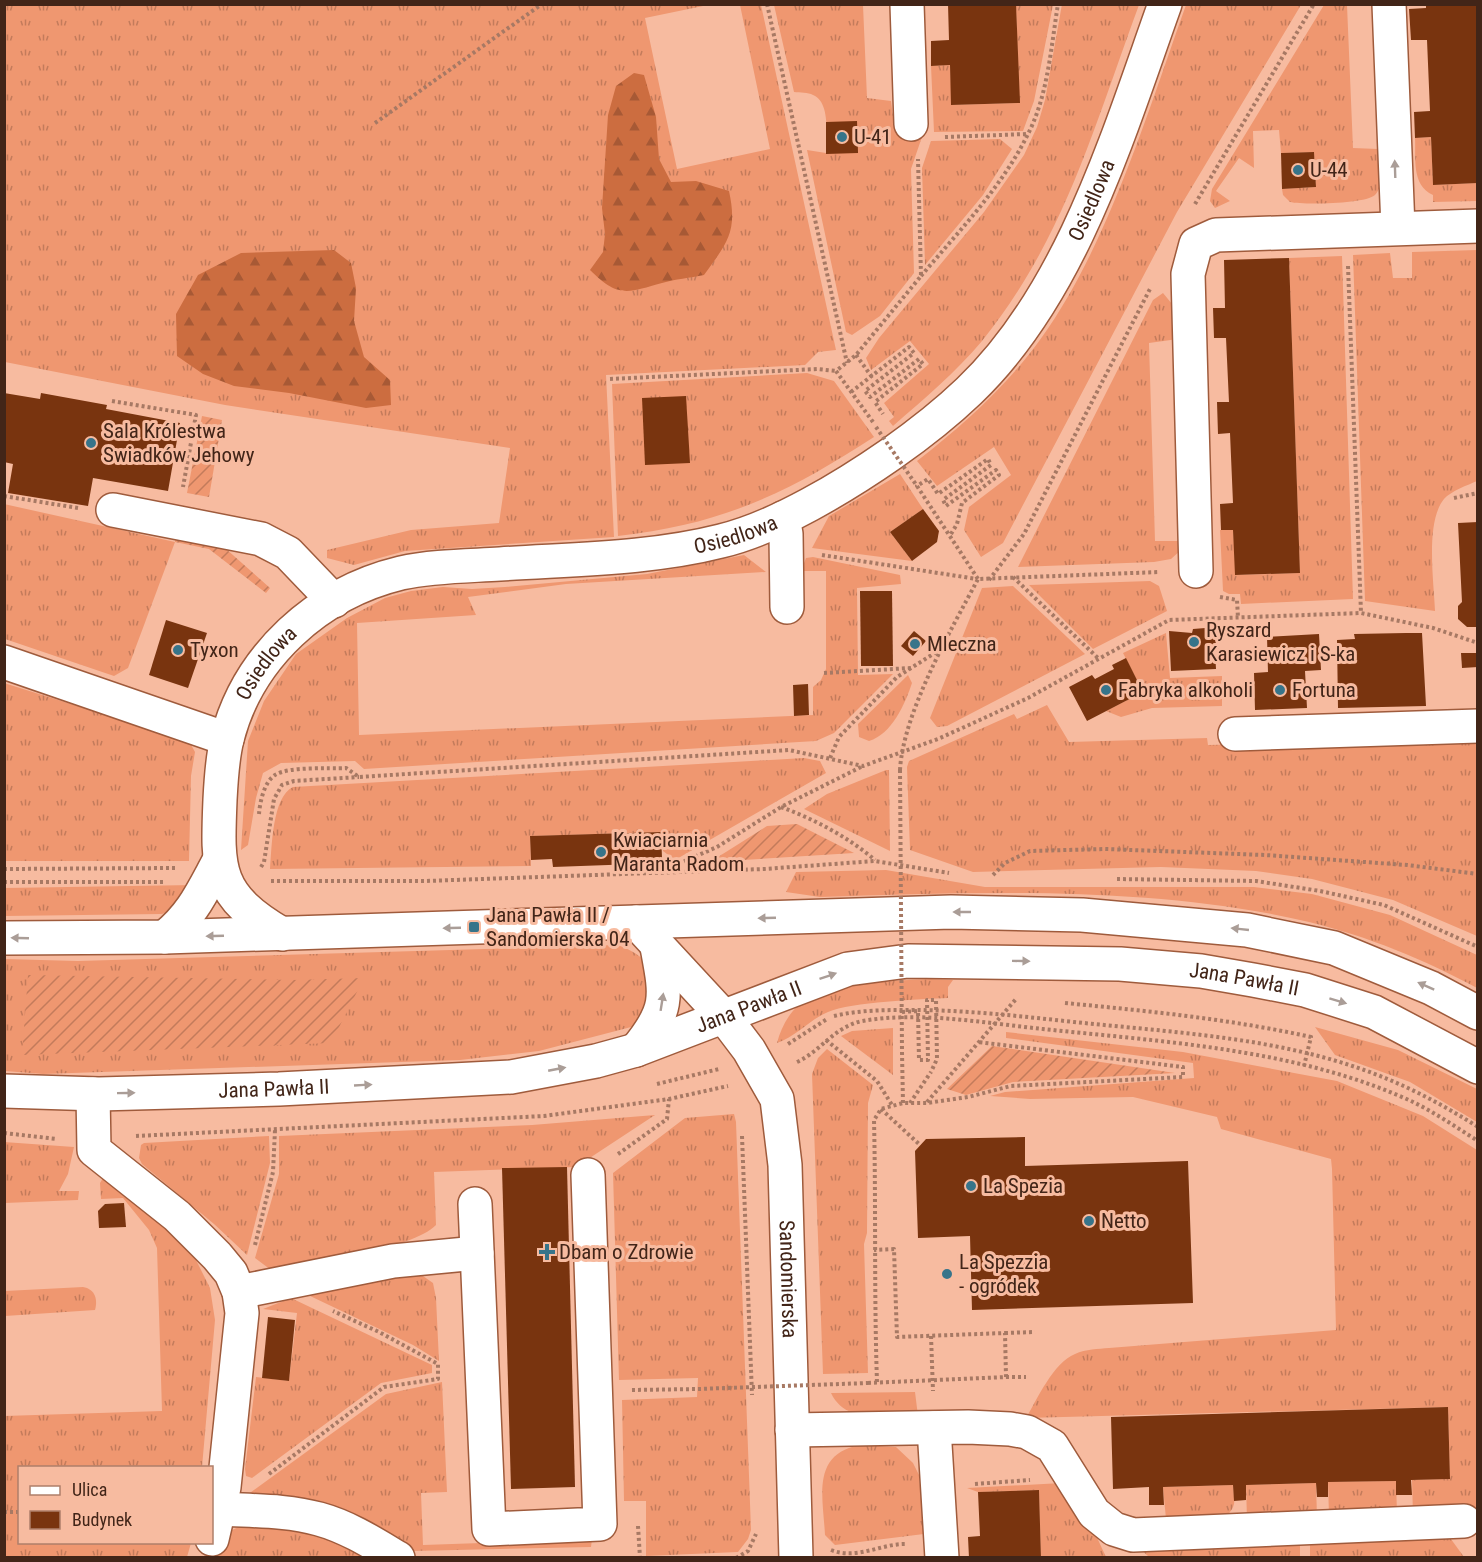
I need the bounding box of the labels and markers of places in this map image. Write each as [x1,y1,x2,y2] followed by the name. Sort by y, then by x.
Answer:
[854,125,892,149] place label: U-41
[835,130,849,144] marker: U-41
[1310,158,1348,182] place label: U-44
[1291,163,1305,177] marker: U-44
[103,419,255,467] place label: Sala Królestwa Swiadków Jehowy
[84,436,98,450] marker: Sala Królestwa Swiadków Jehowy
[1206,618,1355,666] place label: Ryszard Karasiewicz i S-ka
[927,632,997,656] place label: Mleczna
[1187,635,1201,649] marker: Ryszard Karasiewicz i S-ka
[908,637,922,651] marker: Mleczna
[190,638,239,662] place label: Tyxon
[171,643,185,657] marker: Tyxon
[1118,678,1253,702] place label: Fabryka alkoholi
[1292,678,1356,702] place label: Fortuna
[1099,683,1113,697] marker: Fabryka alkoholi
[1273,683,1287,697] marker: Fortuna
[613,828,744,876] place label: Kwiaciarnia Maranta Radom
[594,845,608,859] marker: Kwiaciarnia Maranta Radom
[486,903,630,951] place label: Jana Pawła II / Sandomierska 04
[467,920,481,934] marker: Jana Pawła II / Sandomierska 04
[983,1174,1063,1198] place label: La Spezia
[964,1179,978,1193] marker: La Spezia
[1101,1209,1147,1233] place label: Netto
[1082,1214,1096,1228] marker: Netto
[559,1240,694,1264] place label: Dbam o Zdrowie
[540,1245,554,1259] marker: Dbam o Zdrowie
[959,1250,1048,1298] place label: La Spezzia - ogródek
[940,1267,954,1281] marker: La Spezzia - ogródek

